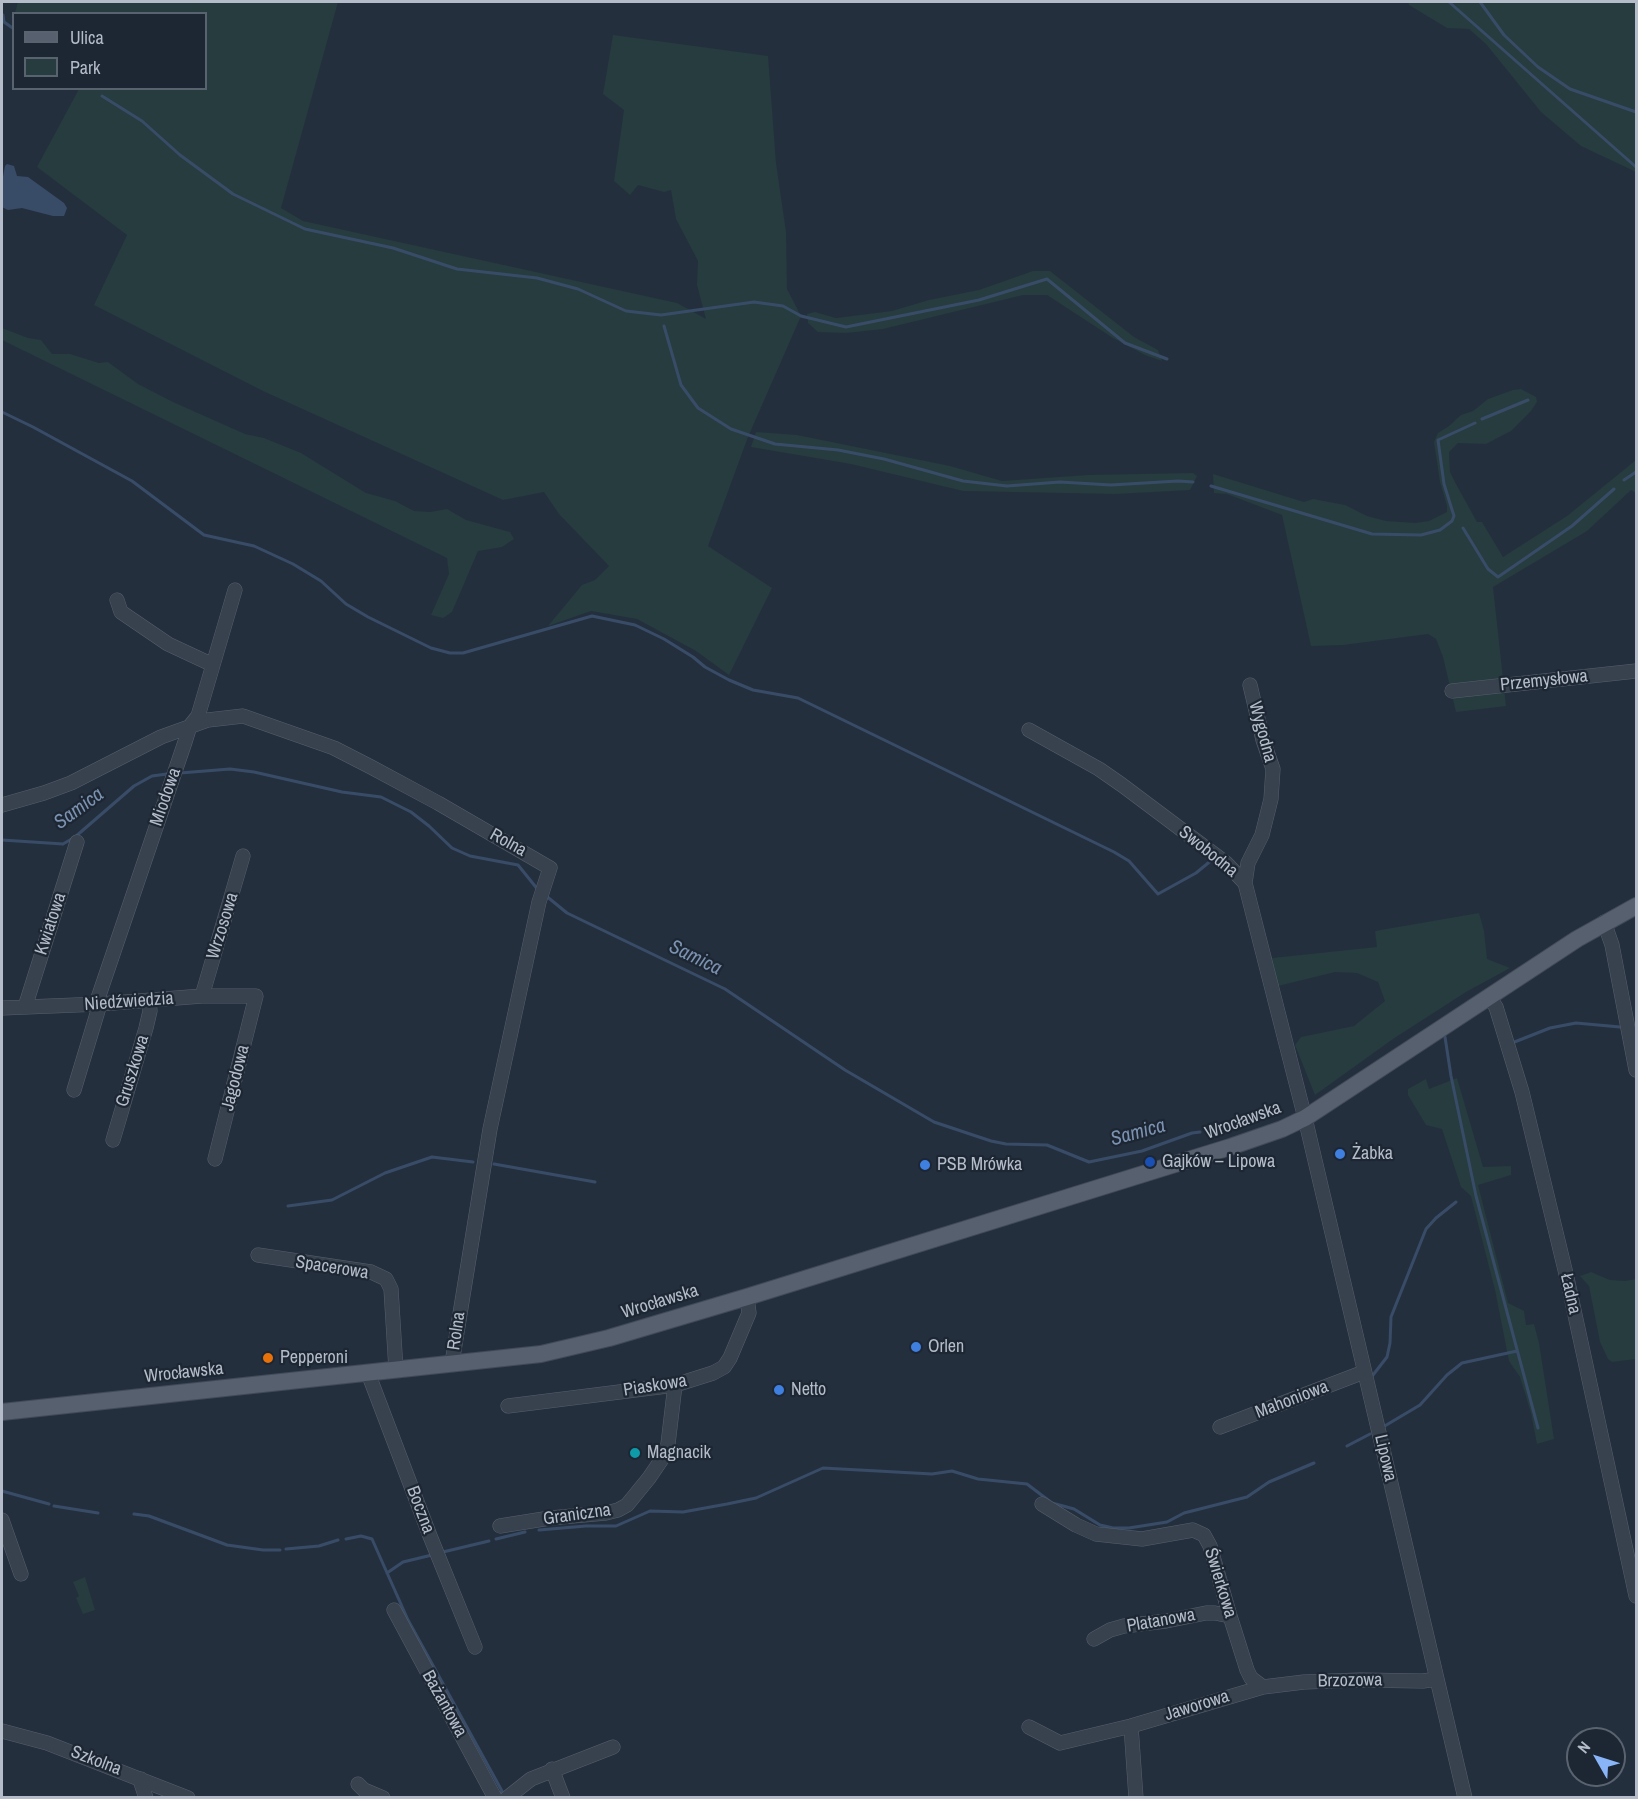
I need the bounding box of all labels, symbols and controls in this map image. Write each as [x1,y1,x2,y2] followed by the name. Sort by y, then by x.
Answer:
[12,12,207,90] legend
[70,25,104,50] text: Ulica
[70,55,100,80] text: Park
[1499,666,1589,696] street label: Przemysłowa
[1244,699,1280,765] street label: Wygodna
[146,765,186,829] street label: Miodowa
[49,783,109,835] water label: Samica
[1174,822,1242,882] street label: Swobodna
[486,824,530,862] street label: Rolna
[31,890,71,958] street label: Kwiatowa
[203,890,243,962] street label: Wrzosowa
[665,935,725,981] water label: Samica
[84,988,174,1016] street label: Niedźwiedzia
[112,1033,154,1109] street label: Gruszkowa
[217,1043,255,1113] street label: Jagodowa
[1202,1097,1284,1145] street label: Wrocławska
[1108,1114,1168,1152] water label: Samica
[1352,1143,1393,1165] place label: Żabka
[1333,1147,1347,1161] marker: Żabka
[1162,1151,1275,1173] place label: Gajków – Lipowa
[937,1154,1022,1176] place label: PSB Mrówka
[1143,1155,1157,1169] marker: Gajków – Lipowa
[918,1158,932,1172] marker: PSB Mrówka
[294,1252,370,1284] street label: Spacerowa
[1555,1272,1585,1316] street label: Ładna
[619,1280,701,1324] street label: Wrocławska
[444,1310,470,1352] street label: Rolna
[928,1336,964,1358] place label: Orlen
[909,1340,923,1354] marker: Orlen
[280,1347,348,1369] place label: Pepperoni
[261,1351,275,1365] marker: Pepperoni
[143,1358,225,1388] street label: Wrocławska
[622,1370,688,1402] street label: Piaskowa
[1253,1376,1331,1424] street label: Mahoniowa
[791,1379,826,1401] place label: Netto
[772,1383,786,1397] marker: Netto
[1369,1432,1401,1484] street label: Lipowa
[647,1442,711,1464] place label: Magnacik
[628,1446,642,1460] marker: Magnacik
[401,1483,439,1537] street label: Boczna
[542,1500,612,1530] street label: Graniczna
[1199,1545,1241,1621] street label: Świerkowa
[1125,1604,1197,1638] street label: Platanowa
[417,1667,471,1741] street label: Bażantowa
[1317,1670,1383,1692] street label: Brzozowa
[1162,1686,1232,1726] street label: Jaworowa
[1566,1727,1626,1787] north arrow
[1572,1736,1595,1758] text: N
[68,1742,124,1780] street label: Szkolna

